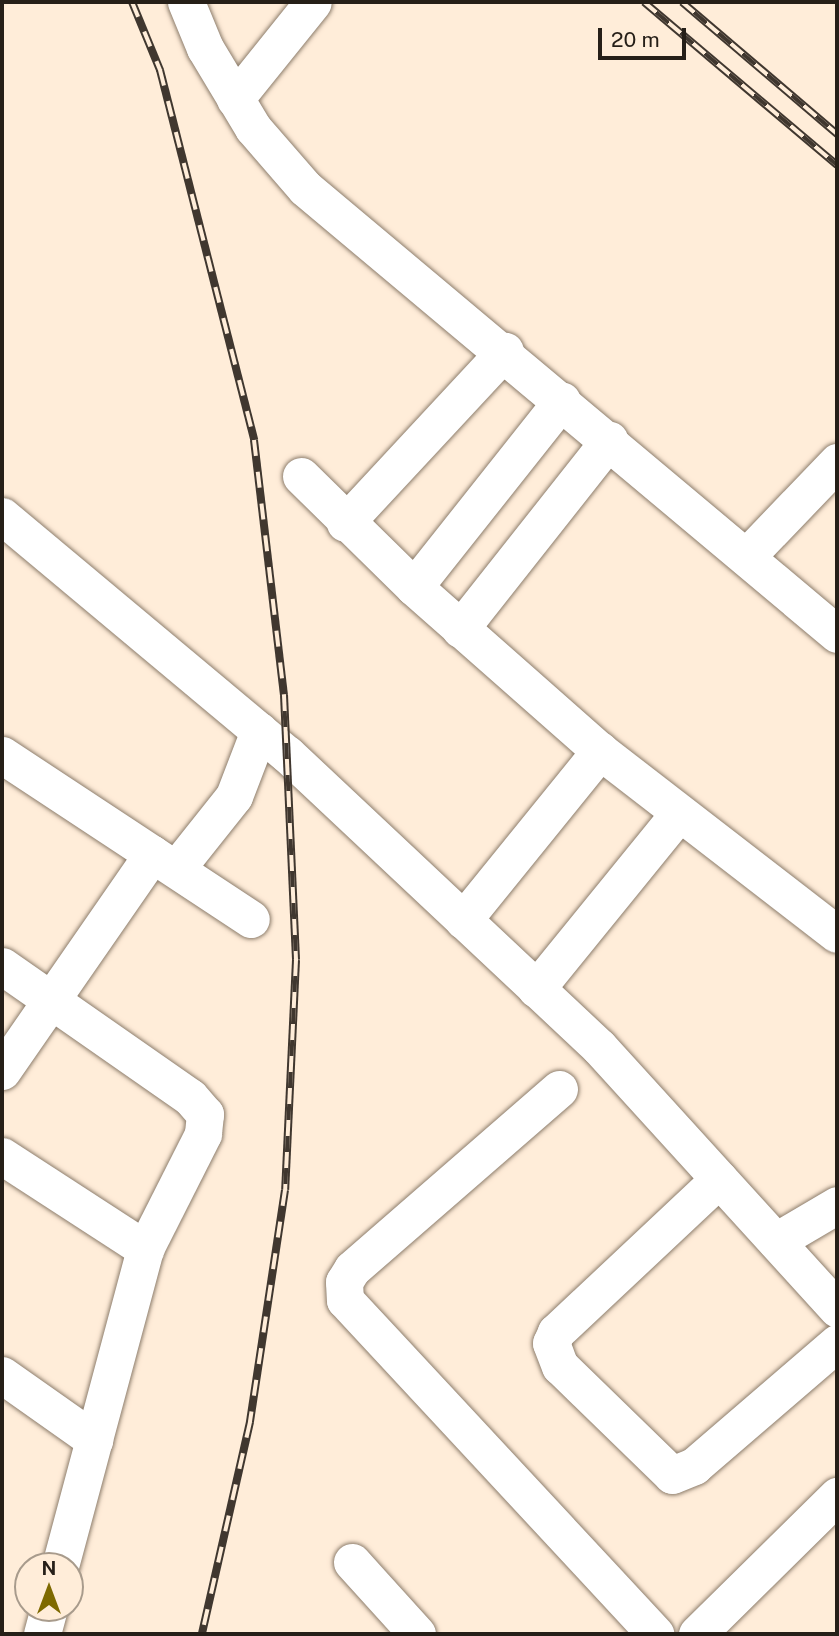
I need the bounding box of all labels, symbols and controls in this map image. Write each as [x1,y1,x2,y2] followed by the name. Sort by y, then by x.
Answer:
[601,14,688,58] scale bar
[611,27,660,52] text: 20 m
[14,1552,84,1622] north arrow
[42,1557,56,1579] text: N

